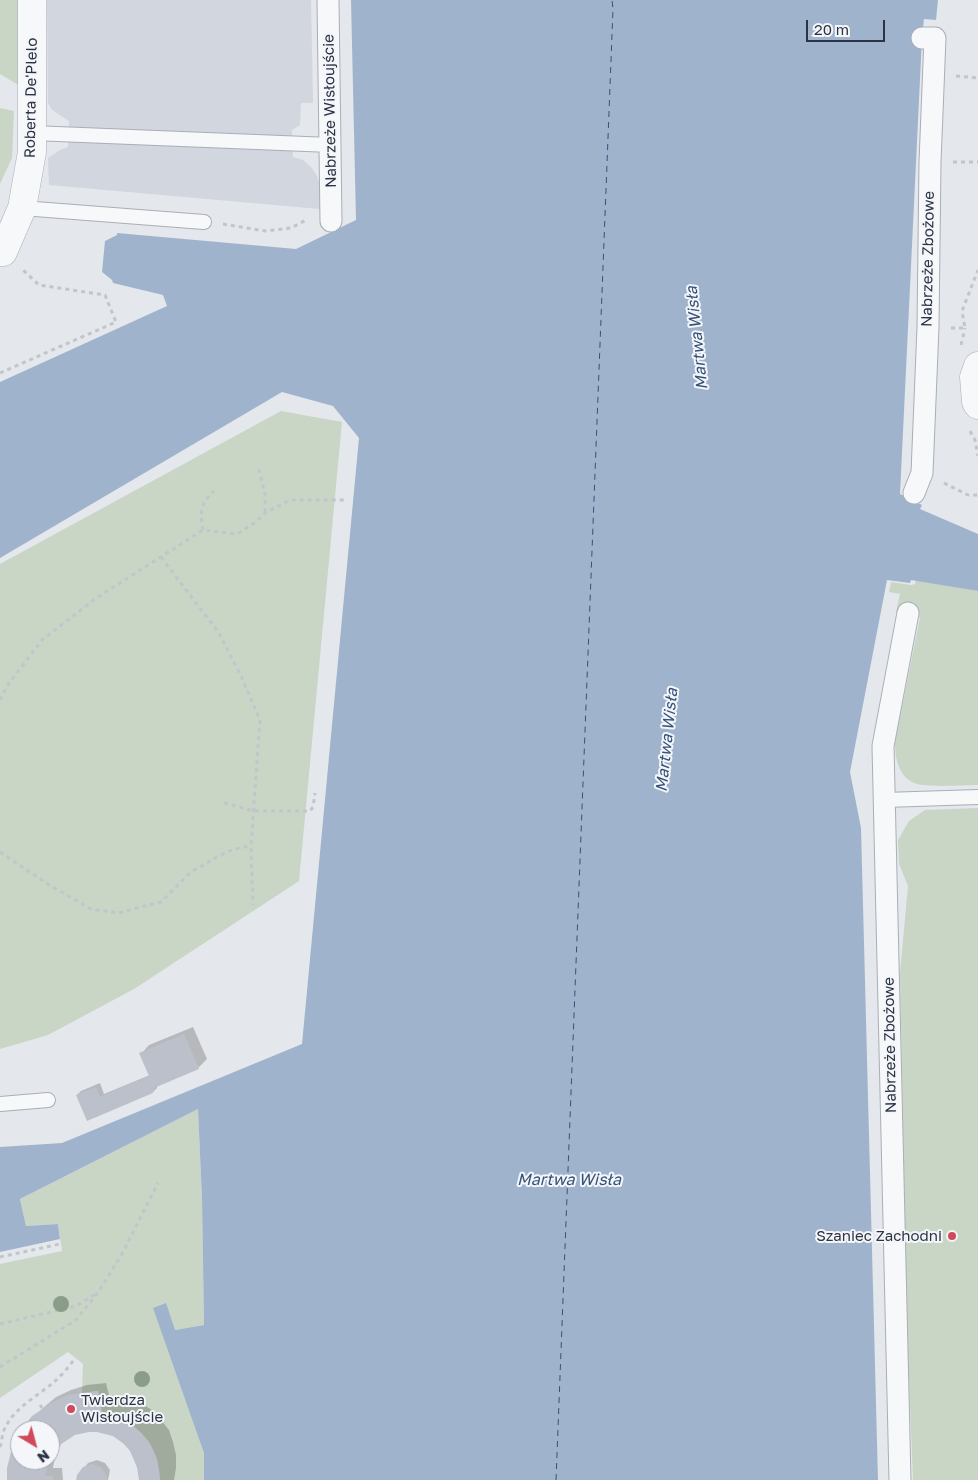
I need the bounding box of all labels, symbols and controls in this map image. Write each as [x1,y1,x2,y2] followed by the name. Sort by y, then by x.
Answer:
[808,10,887,42] scale bar
[814,20,849,38] text: 20 m
[320,34,340,188] street label: Nabrzeże Wisłoujście
[21,38,41,158] street label: Roberta De'Plelo
[918,191,938,327] street label: Nabrzeże Zbożowe
[682,285,712,391] water label: Martwa Wisła
[652,687,682,793] water label: Martwa Wisła
[880,977,900,1113] street label: Nabrzeże Zbożowe
[517,1170,621,1190] water label: Martwa Wisła
[816,1227,942,1245] place label: Szaniec Zachodni
[946,1230,958,1242] marker: Szaniec Zachodni
[81,1391,163,1426] place label: Twierdza Wisłoujście
[65,1403,77,1415] marker: Twierdza Wisłoujście
[10,1420,60,1470] north arrow
[34,1447,53,1467] text: N

